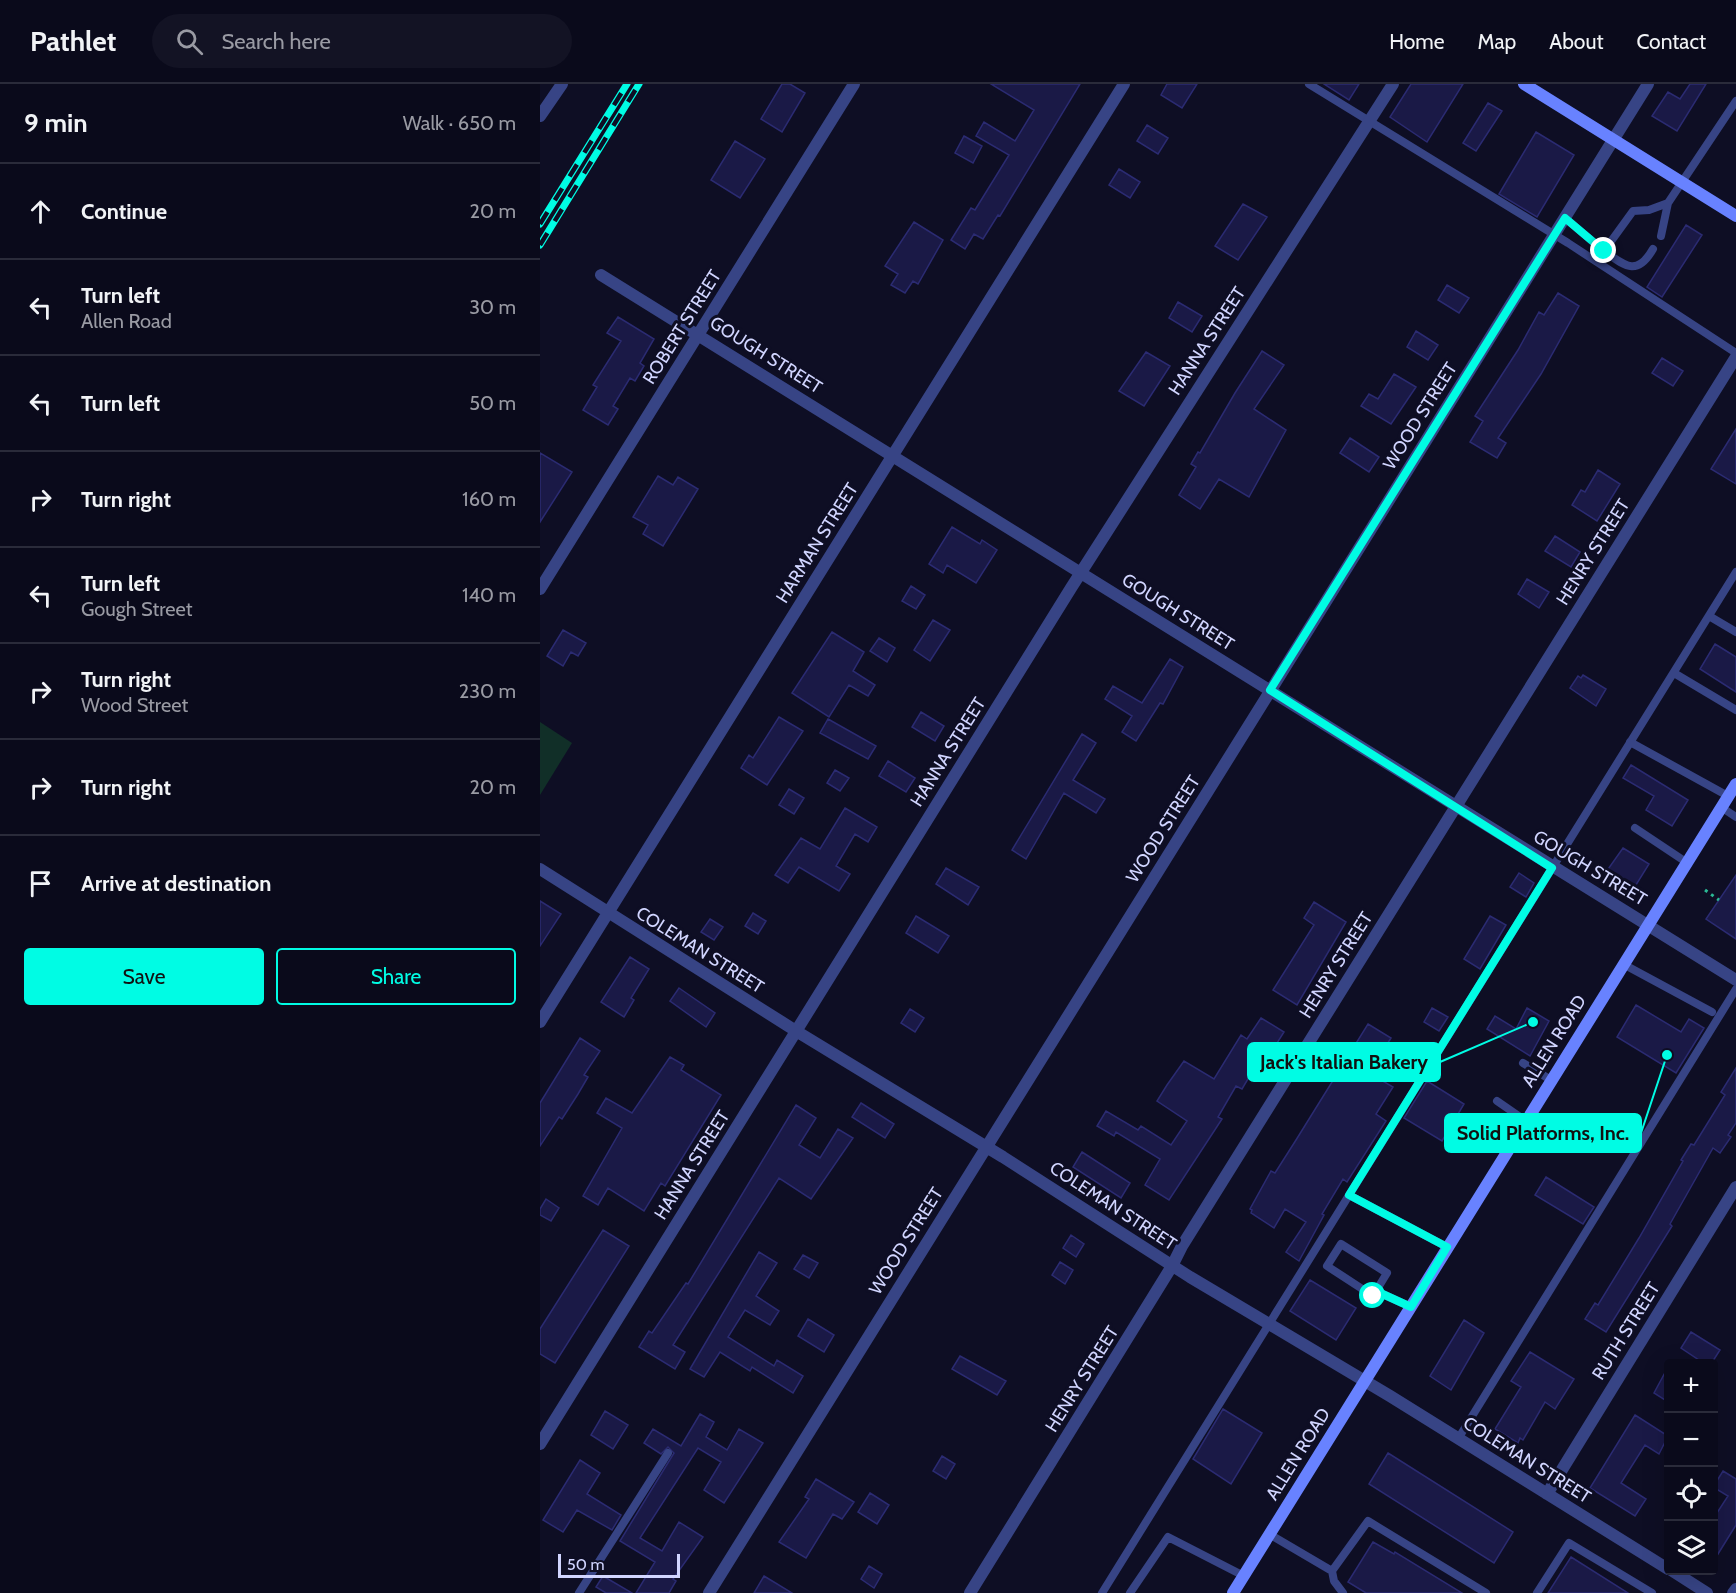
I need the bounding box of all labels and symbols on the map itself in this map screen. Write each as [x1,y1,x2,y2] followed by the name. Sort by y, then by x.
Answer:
[1590,237,1616,263] route end
[638,266,726,388] street label: ROBERT STREET
[1164,282,1250,399] street label: HANNA STREET
[706,312,827,399] street label: GOUGH STREET
[1378,358,1462,474] street label: WOOD STREET
[771,478,863,607] street label: HARMAN STREET
[1552,495,1635,609] street label: HENRY STREET
[1118,569,1239,656] street label: GOUGH STREET
[906,693,991,811] street label: HANNA STREET
[1121,771,1205,887] street label: WOOD STREET
[1529,826,1651,911] street label: GOUGH STREET
[632,902,768,998] street label: COLEMAN STREET
[1295,908,1378,1022] street label: HENRY STREET
[1517,991,1591,1091] street label: ALLEN ROAD
[1248,1043,1440,1081] callout: Jack's Italian Bakery
[1259,1050,1428,1074] text: Jack's Italian Bakery
[650,1106,735,1224] street label: HANNA STREET
[1445,1114,1641,1152] callout: Solid Platforms, Inc.
[1457,1121,1629,1145] text: Solid Platforms, Inc.
[1046,1157,1181,1255] street label: COLEMAN STREET
[864,1183,948,1299] street label: WOOD STREET
[1587,1278,1665,1384] street label: RUTH STREET
[1359,1282,1385,1308] route start
[1041,1322,1124,1436] street label: HENRY STREET
[1261,1404,1335,1504] street label: ALLEN ROAD
[1459,1412,1595,1508] street label: COLEMAN STREET
[558,1551,680,1578] scale bar

